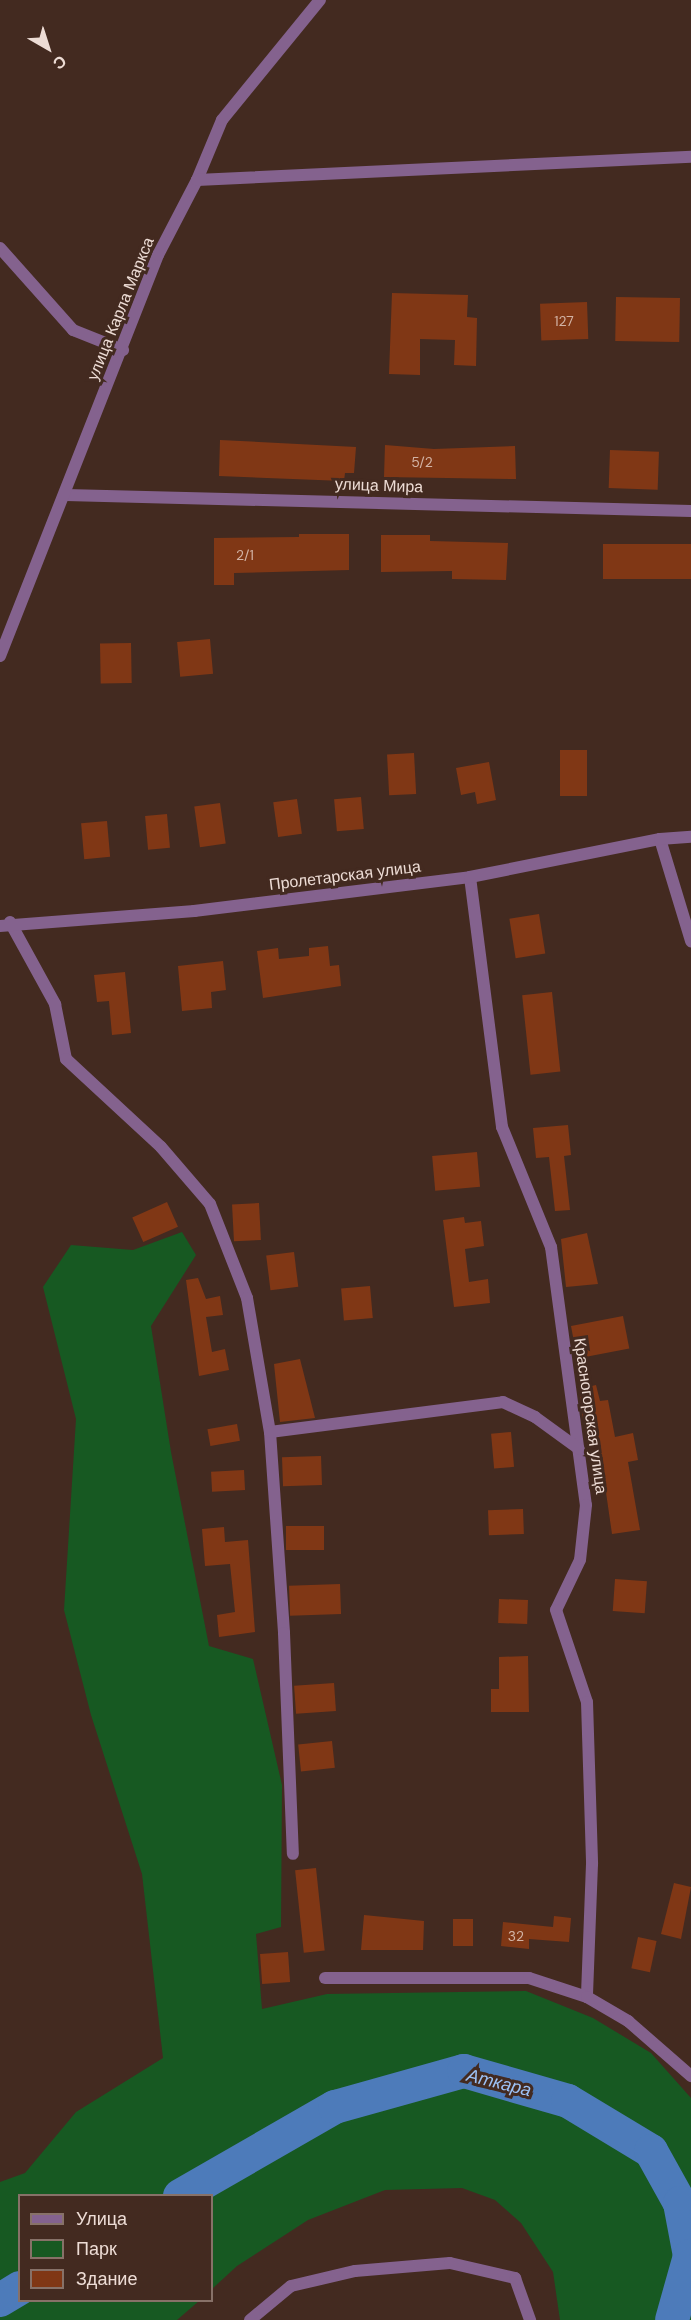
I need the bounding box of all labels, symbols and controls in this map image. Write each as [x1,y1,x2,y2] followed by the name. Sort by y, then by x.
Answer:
[18,18,78,78] north arrow
[49,51,71,74] text: С
[84,235,158,383] street label: улица Карла Маркса
[554,313,574,329] house number: 127
[411,454,433,470] house number: 5/2
[335,475,423,497] street label: улица Мира
[236,547,254,563] house number: 2/1
[268,857,422,895] street label: Пролетарская улица
[570,1337,610,1495] street label: Красногорская улица
[508,1928,524,1944] house number: 32
[465,2065,533,2101] water label: Аткара
[18,2194,213,2302] legend
[76,2207,127,2231] text: Улица
[76,2237,117,2261] text: Парк
[76,2267,137,2291] text: Здание

